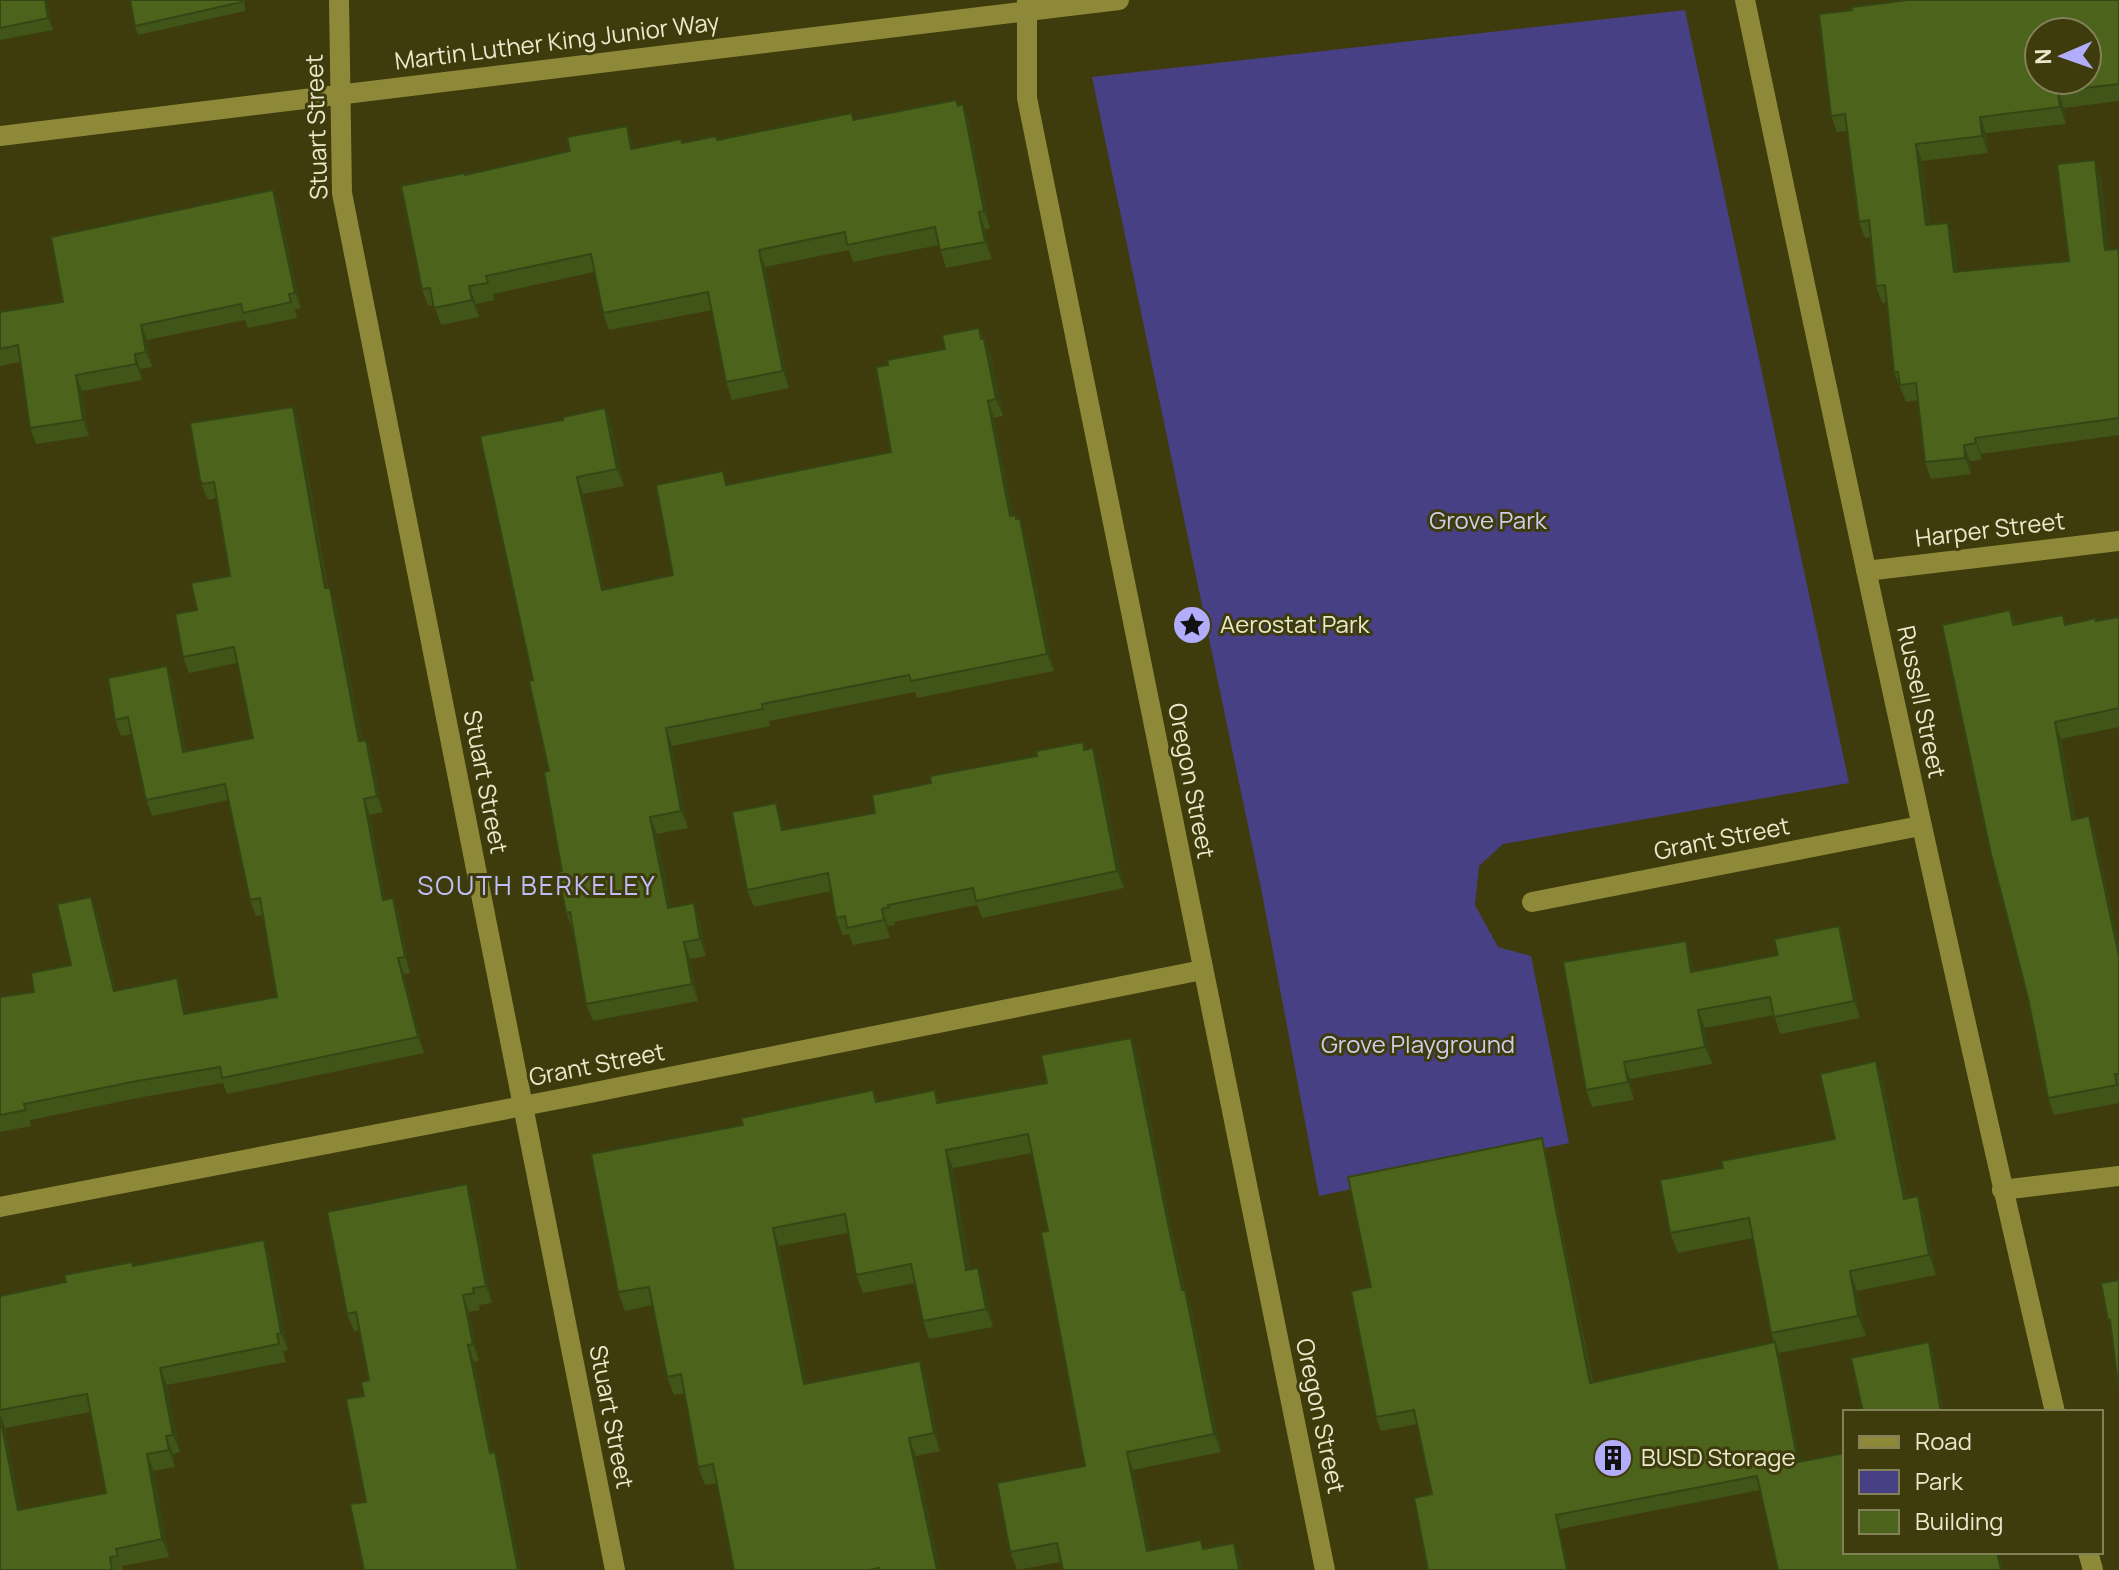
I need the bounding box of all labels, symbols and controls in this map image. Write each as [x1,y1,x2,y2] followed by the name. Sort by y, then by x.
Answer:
[393,4,721,77] street label: Martin Luther King Junior Way
[2023,16,2103,96] north arrow
[2028,48,2058,65] text: N
[296,54,335,200] street label: Stuart Street
[1429,503,1548,536] park label: Grove Park
[1913,503,2067,554] street label: Harper Street
[1171,604,1213,646] place icon: Aerostat Park
[1220,607,1371,640] place label: Aerostat Park
[1890,622,1955,781] street label: Russell Street
[1161,700,1224,861] street label: Oregon Street
[456,707,517,856] street label: Stuart Street
[1651,808,1792,867] street label: Grant Street
[417,867,657,903] district label: SOUTH BERKELEY
[1321,1027,1515,1060] park label: Grove Playground
[526,1034,667,1093] street label: Grant Street
[1289,1335,1354,1496] street label: Oregon Street
[582,1342,643,1491] street label: Stuart Street
[1843,1410,2103,1554] legend
[1915,1424,1972,1457] text: Road
[1592,1437,1634,1479] building icon: BUSD Storage
[1641,1440,1795,1473] place label: BUSD Storage
[1915,1464,1964,1497] text: Park
[1915,1504,2003,1537] text: Building

